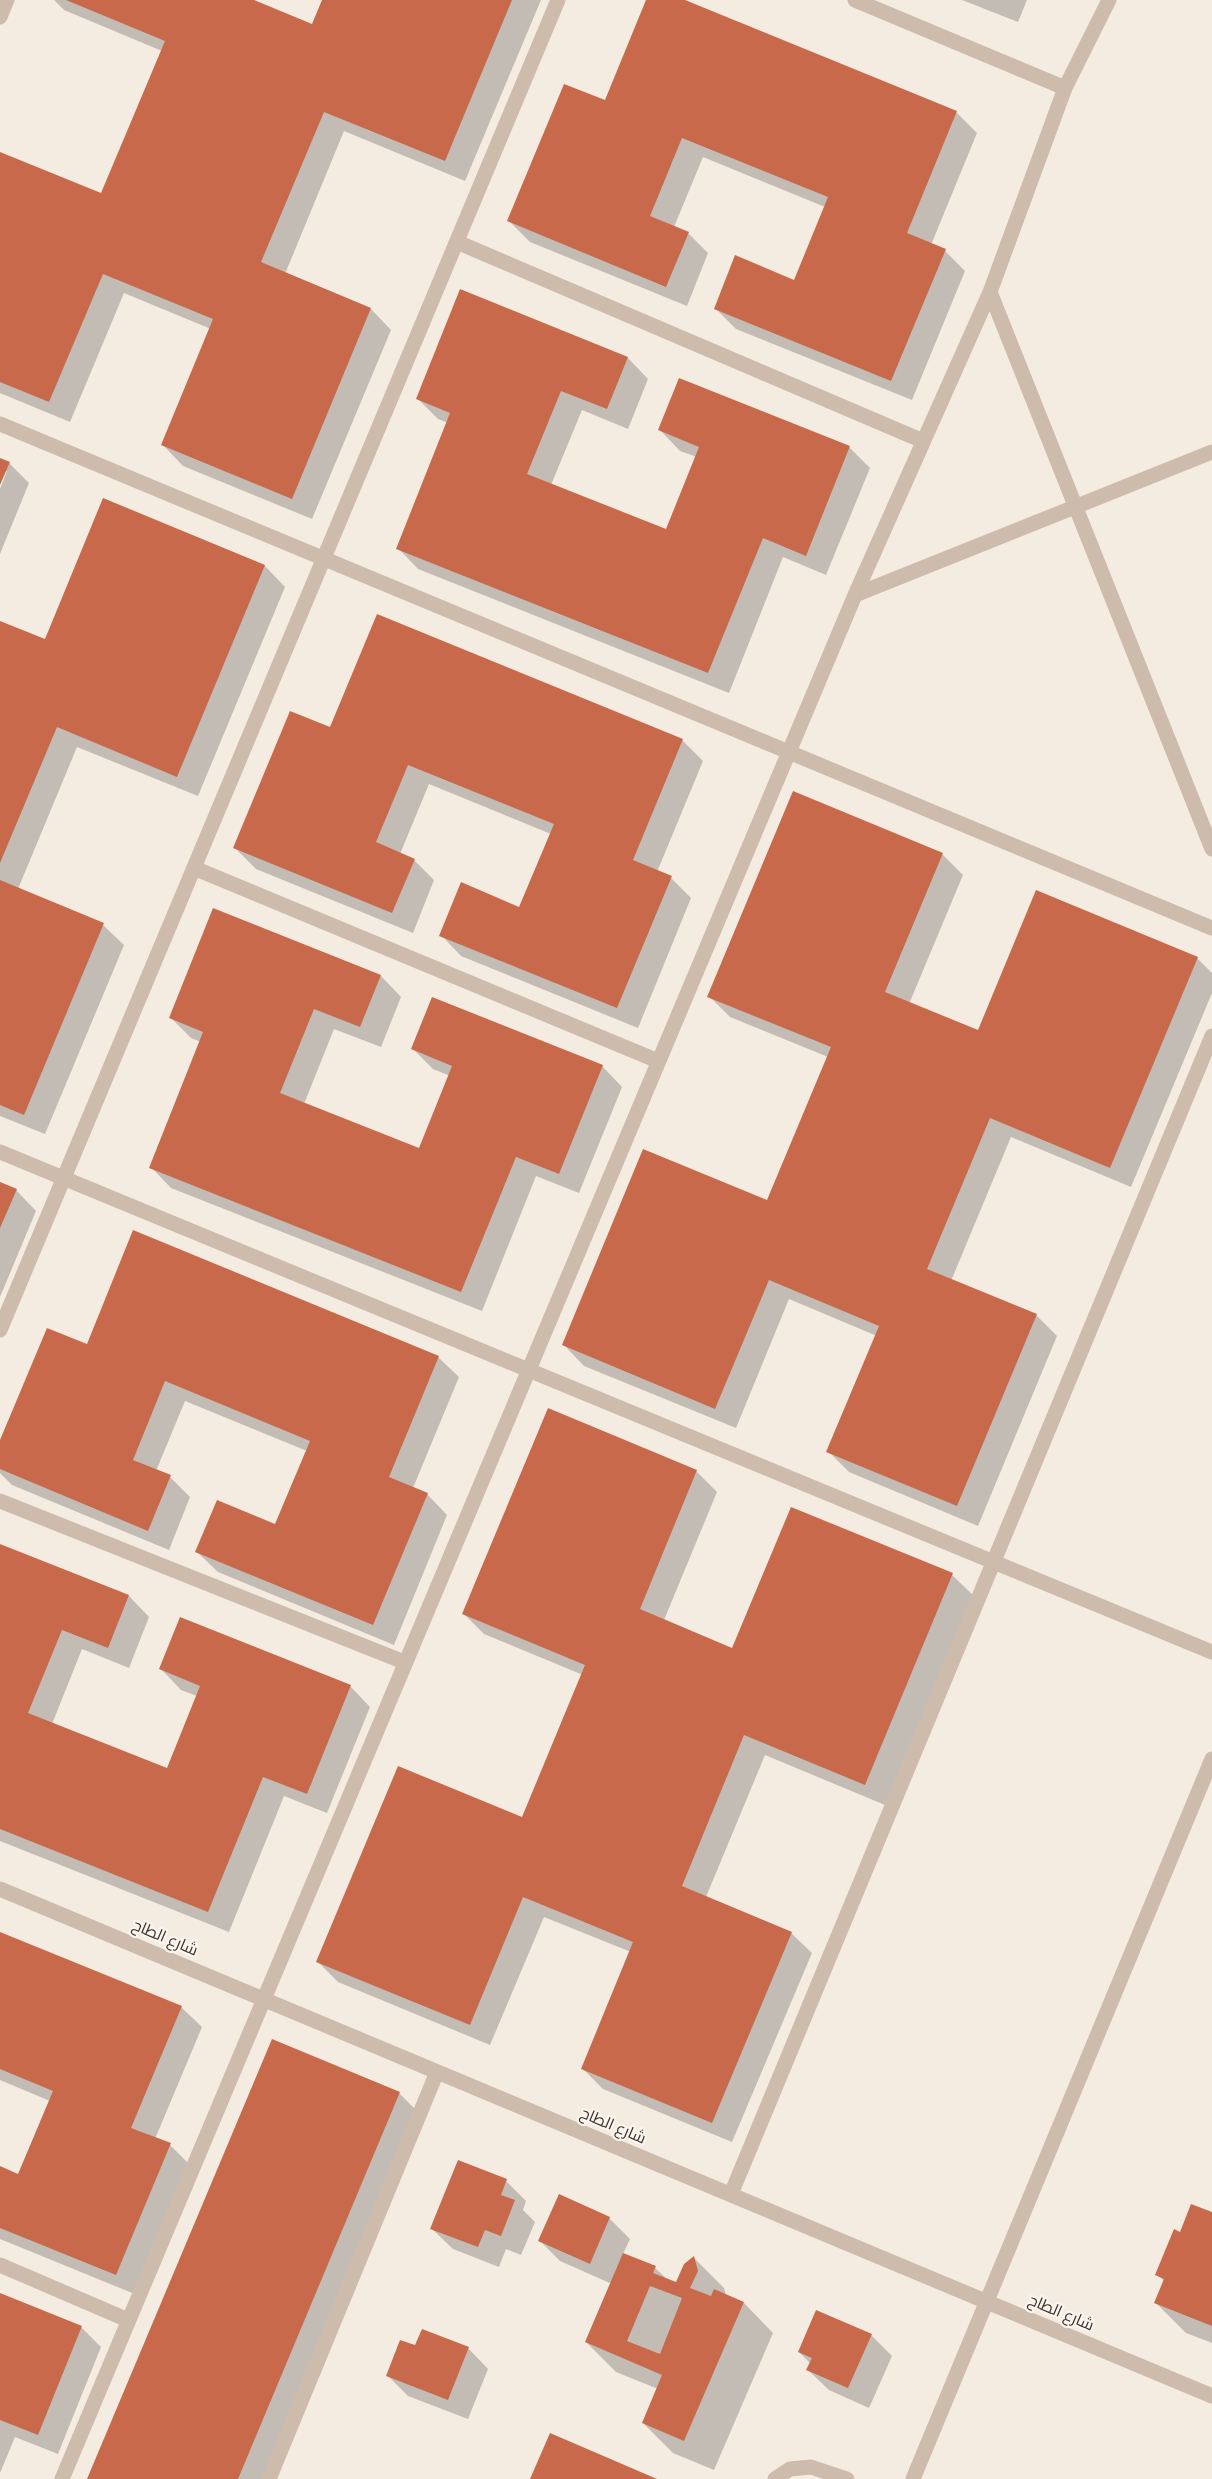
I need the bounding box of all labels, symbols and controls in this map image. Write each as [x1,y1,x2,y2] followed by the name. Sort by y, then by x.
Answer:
[129,1916,201,1960] street label: شارع الطاح
[577,2104,649,2148] street label: شارع الطاح
[1025,2291,1097,2335] street label: شارع الطاح

